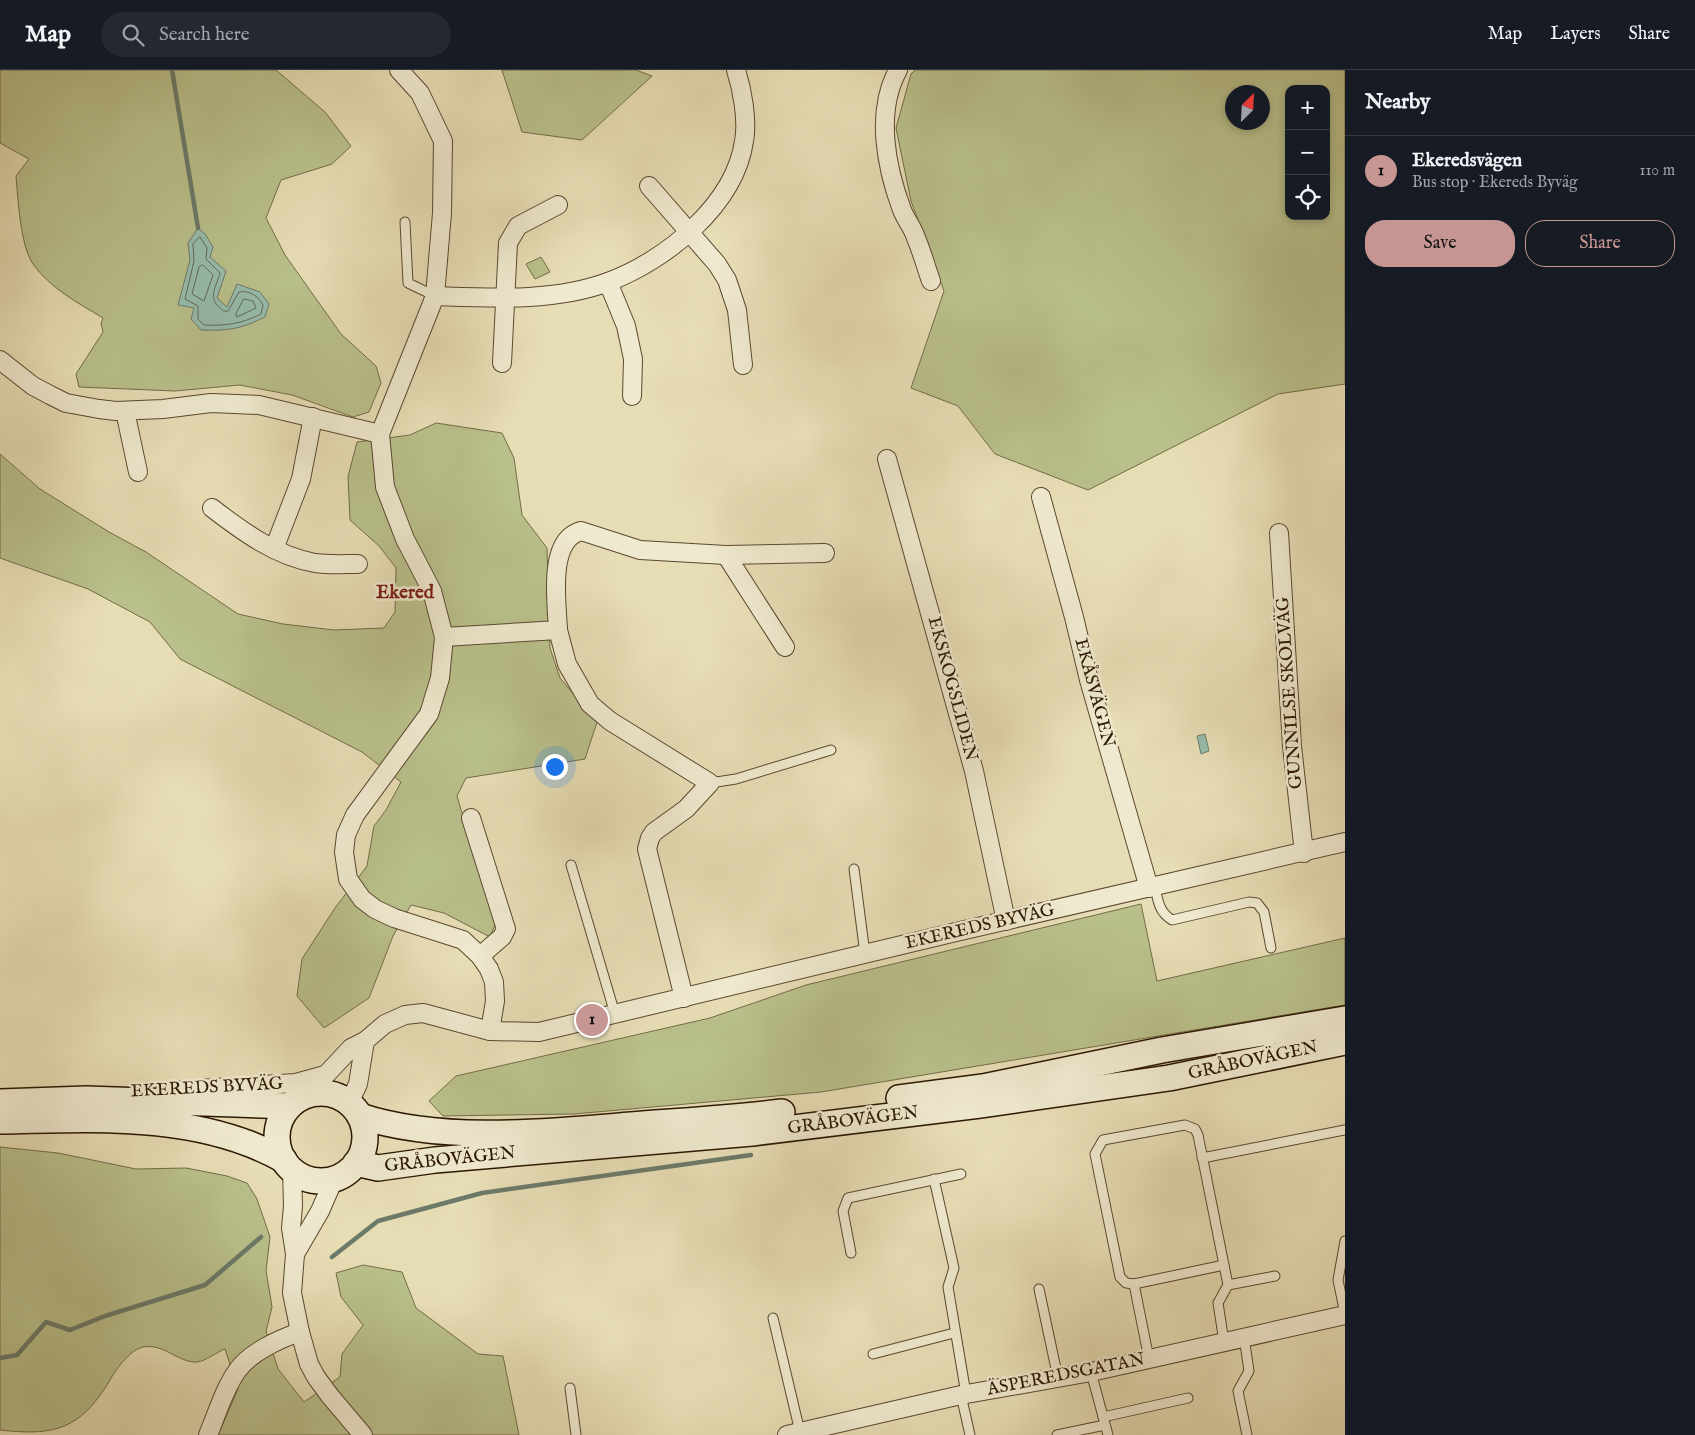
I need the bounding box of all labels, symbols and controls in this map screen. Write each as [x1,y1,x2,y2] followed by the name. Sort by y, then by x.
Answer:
[101,12,451,57] search box
[25,19,71,50] text: Map
[119,21,147,49] icon: search
[159,23,250,47] text: Search here
[1488,23,1522,46] text: Map
[1550,23,1601,46] text: Layers
[1629,23,1670,46] text: Share
[1225,85,1270,130] north arrow
[1285,85,1330,220] map controls
[1285,85,1330,130] button: +
[1365,89,1430,116] text: Nearby
[1285,130,1330,175] button: −
[1412,149,1522,173] text: Ekeredsvägen
[1378,161,1384,181] text: 1
[1639,161,1675,181] text: 110 m
[1412,173,1578,193] text: Bus stop · Ekereds Byväg
[1285,175,1330,220] button: locate
[1365,220,1515,267] button: Save
[1525,220,1675,267] button: Share
[376,581,435,605] district label: Ekered
[1271,595,1308,790] street label: GUNNILSE SKOLVÄG
[922,614,982,764] street label: EKSKOGSLIDEN
[1068,635,1122,750] street label: EKÅSVÄGEN
[542,754,568,780] your location
[903,898,1058,955] street label: EKEREDS BYVÄG
[576,1001,608,1039] pin: 1
[1186,1034,1320,1086] street label: GRÅBOVÄGEN
[130,1071,284,1103] street label: EKEREDS BYVÄG
[786,1100,920,1140] street label: GRÅBOVÄGEN
[383,1140,517,1178] street label: GRÅBOVÄGEN
[984,1347,1147,1402] street label: ÄSPEREDSGATAN

